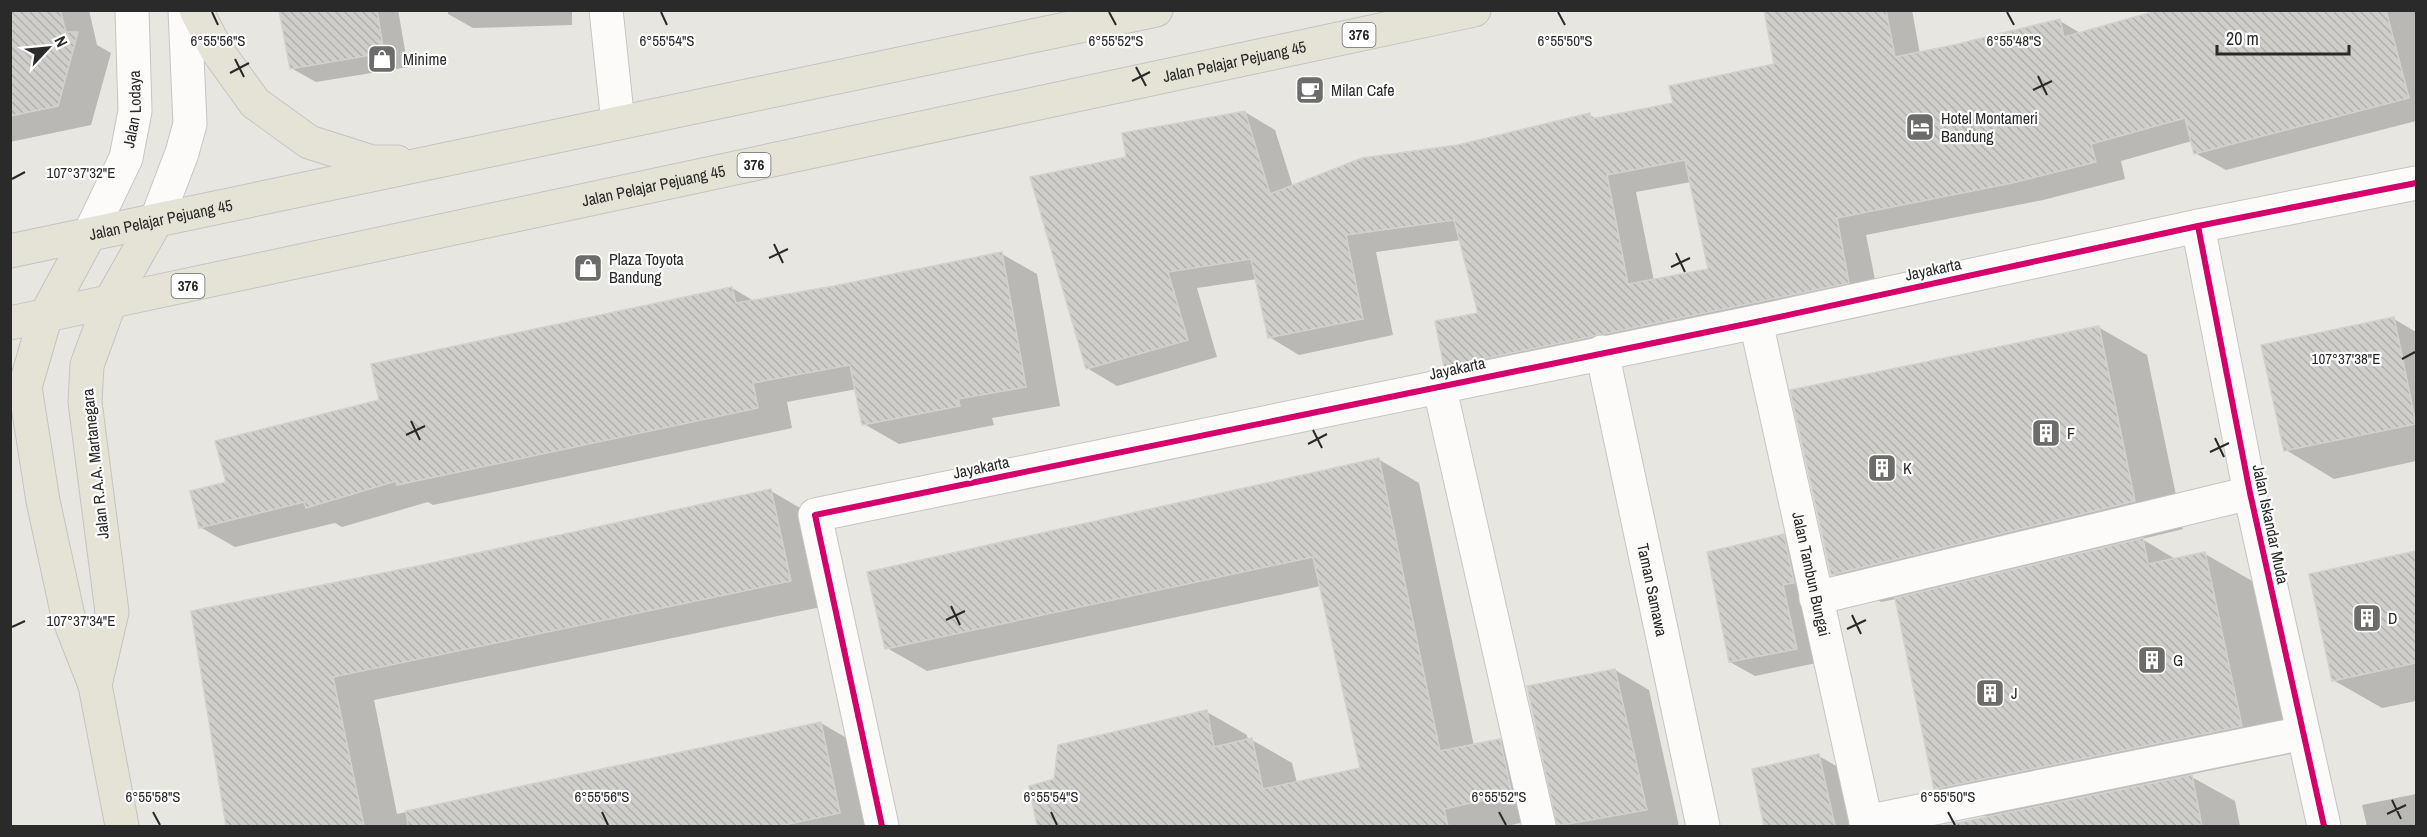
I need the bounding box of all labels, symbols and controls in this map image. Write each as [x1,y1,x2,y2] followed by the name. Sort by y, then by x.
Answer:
[18,18,78,78] north arrow
[2217,18,2349,56] scale bar
[1342,23,1376,47] road number: 376
[2226,26,2259,51] text: 20 m
[190,30,246,51] text: 6°55'56"S
[639,30,695,51] text: 6°55'54"S
[1088,30,1144,51] text: 6°55'52"S
[1537,30,1593,51] text: 6°55'50"S
[1986,30,2042,51] text: 6°55'48"S
[50,32,73,51] text: N
[1161,35,1308,87] street label: Jalan Pelajar Pejuang 45
[366,43,398,75] shop icon: Minime
[403,48,447,70] place label: Minime
[117,69,146,150] street label: Jalan Lodaya
[1294,74,1326,106] cafe icon: Milan Cafe
[1331,79,1394,101] place label: Milan Cafe
[1941,107,2038,147] place label: Hotel Montameri Bandung
[1904,111,1936,143] hotel icon: Hotel Montameri Bandung
[738,153,771,177] road number: 376
[580,159,727,211] street label: Jalan Pelajar Pejuang 45
[47,162,115,183] text: 107°37'32"E
[87,194,234,245] street label: Jalan Pelajar Pejuang 45
[609,248,685,288] place label: Plaza Toyota Bandung
[572,252,604,284] shop icon: Plaza Toyota Bandung
[1903,252,1964,286] street label: Jayakarta
[172,274,204,298] road number: 376
[2312,348,2380,369] text: 107°37'38"E
[1427,351,1488,385] street label: Jayakarta
[76,387,114,540] street label: Jalan R.A.A. Martanegara
[2030,417,2062,449] building icon: F
[2067,422,2075,444] place label: F
[951,450,1012,484] street label: Jayakarta
[1866,452,1898,484] building icon: K
[1903,457,1912,479] place label: K
[2248,462,2295,587] street label: Jalan Iskandar Muda
[1787,510,1836,638] street label: Jalan Tambun Bungai
[1632,541,1673,639] street label: Taman Samawa
[2351,602,2383,634] building icon: D
[2388,607,2397,629] place label: D
[47,610,115,631] text: 107°37'34"E
[2136,644,2168,676] building icon: G
[2173,649,2183,671] place label: G
[1974,677,2006,709] building icon: J
[2011,682,2018,704] place label: J
[125,786,181,807] text: 6°55'58"S
[574,786,630,807] text: 6°55'56"S
[1023,786,1079,807] text: 6°55'54"S
[1471,786,1527,807] text: 6°55'52"S
[1920,786,1976,807] text: 6°55'50"S

